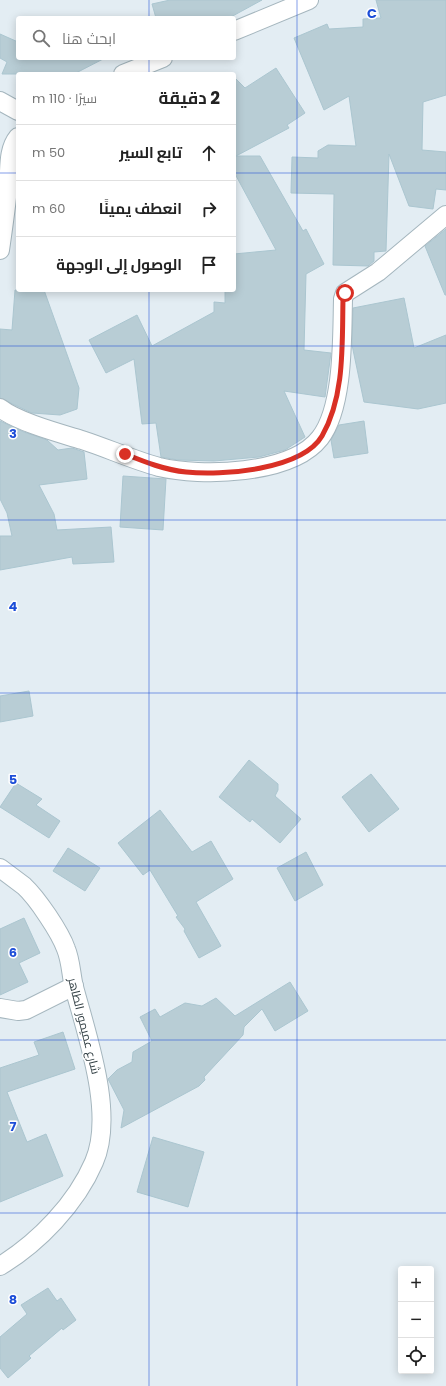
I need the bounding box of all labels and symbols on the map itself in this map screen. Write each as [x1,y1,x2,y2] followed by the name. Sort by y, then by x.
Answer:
[367,4,377,23] text: C
[336,284,354,302] route start
[9,424,17,443] text: 3
[116,445,134,463] route end
[9,597,18,616] text: 4
[9,770,17,789] text: 5
[9,943,17,962] text: 6
[64,975,105,1076] street label: شارع عميمور الطاهر
[10,1117,17,1136] text: 7
[9,1290,17,1309] text: 8

